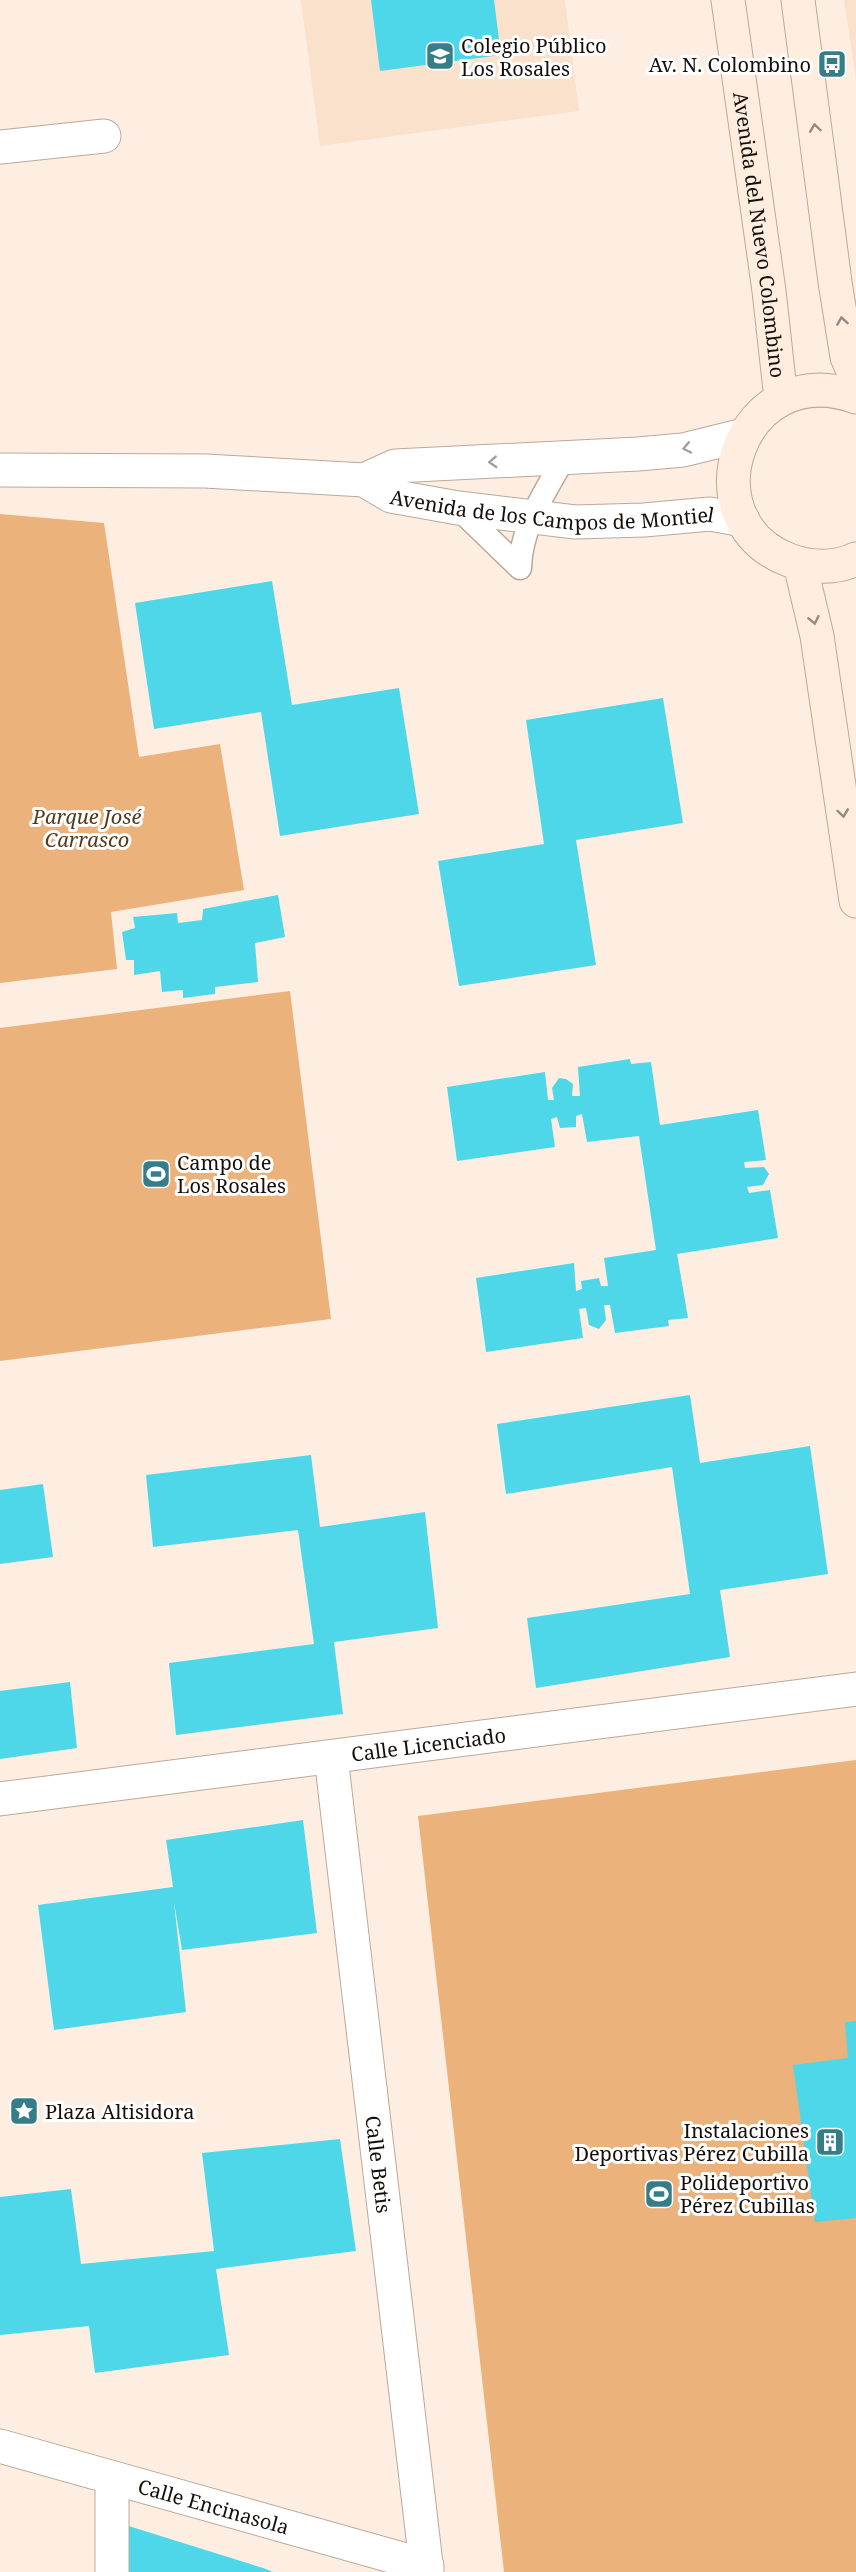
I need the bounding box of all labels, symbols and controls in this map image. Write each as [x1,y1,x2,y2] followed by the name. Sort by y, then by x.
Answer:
[461,32,607,82] place label: Colegio Público Los Rosales
[424,40,456,72] school or university icon: Colegio Público Los Rosales
[816,48,848,80] bus stop icon: Av. N. Colombino
[649,51,811,78] place label: Av. N. Colombino
[728,90,792,379] street label: Avenida del Nuevo Colombino
[809,124,821,133] one-way arrow
[836,317,848,326] one-way arrow
[682,441,692,454] one-way arrow
[488,455,497,468] one-way arrow
[388,483,716,536] street label: Avenida de los Campos de Montiel
[807,615,820,625] one-way arrow
[32,803,143,853] park label: Parque José Carrasco
[837,809,849,818] one-way arrow
[177,1149,286,1199] place label: Campo de Los Rosales
[140,1158,172,1190] sports icon: Campo de Los Rosales
[350,1721,507,1767] street label: Calle Licenciado
[8,2095,40,2127] place icon: Plaza Altisidora
[45,2098,194,2125] place label: Plaza Altisidora
[360,2114,398,2214] street label: Calle Betis
[574,2117,809,2167] place label: Instalaciones Deportivas Pérez Cubilla
[814,2126,846,2158] building icon: Instalaciones Deportivas Pérez Cubilla
[680,2169,815,2219] place label: Polideportivo Pérez Cubillas
[643,2178,675,2210] sports icon: Polideportivo Pérez Cubillas
[135,2472,292,2540] street label: Calle Encinasola

